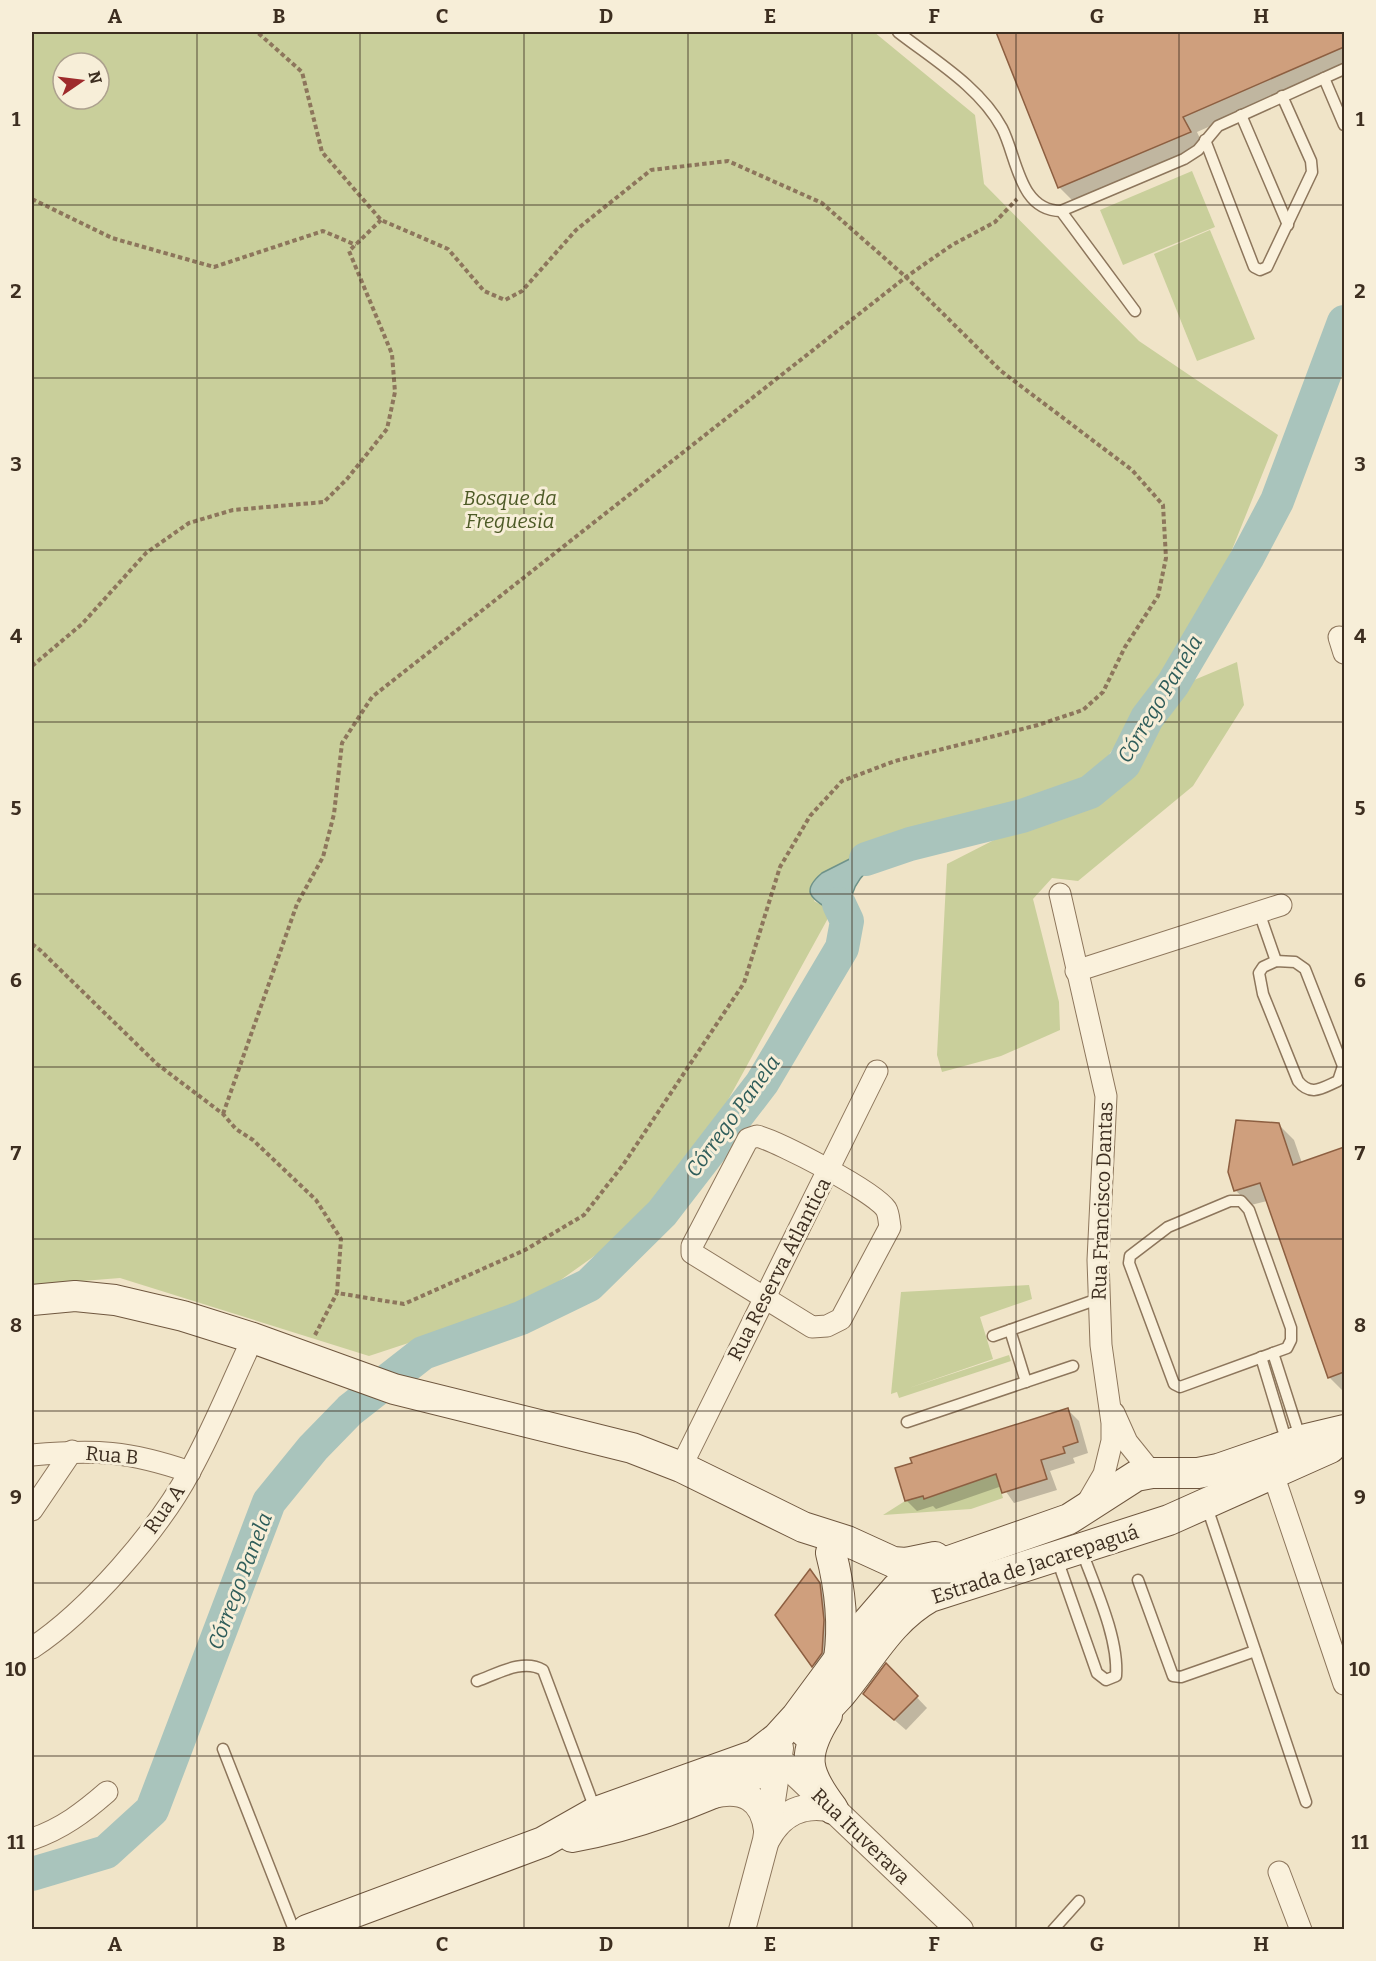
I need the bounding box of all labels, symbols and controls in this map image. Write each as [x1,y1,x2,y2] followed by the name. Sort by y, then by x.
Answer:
[108,4,123,28] text: A
[273,4,286,28] text: B
[436,4,448,28] text: C
[599,4,613,28] text: D
[764,4,776,28] text: E
[928,4,940,28] text: F
[1090,4,1104,28] text: G
[1253,4,1269,28] text: H
[51,51,111,111] north arrow
[84,69,106,86] text: N
[12,107,21,131] text: 1
[1356,107,1365,131] text: 1
[10,279,22,303] text: 2
[1354,279,1366,303] text: 2
[10,452,22,476] text: 3
[1354,452,1366,476] text: 3
[463,486,557,533] park label: Bosque da Freguesia
[10,624,22,648] text: 4
[1354,624,1366,648] text: 4
[1112,630,1208,768] water label: Córrego Panela
[11,796,22,820] text: 5
[1355,796,1366,820] text: 5
[10,968,22,992] text: 6
[1354,968,1366,992] text: 6
[680,1050,786,1182] water label: Córrego Panela
[1087,1101,1117,1301] street label: Rua Francisco Dantas
[11,1141,22,1165] text: 7
[1355,1141,1366,1165] text: 7
[722,1173,836,1364] street label: Rua Reserva Atlantica
[10,1313,22,1337] text: 8
[1354,1313,1366,1337] text: 8
[85,1441,139,1469] street label: Rua B
[139,1479,190,1538] street label: Rua A
[10,1485,22,1509] text: 9
[1354,1485,1366,1509] text: 9
[202,1509,278,1653] water label: Córrego Panela
[929,1519,1141,1609] street label: Estrada de Jacarepaguá
[5,1657,27,1681] text: 10
[1349,1657,1371,1681] text: 10
[807,1783,915,1889] street label: Rua Ituverava
[7,1830,25,1854] text: 11
[1351,1830,1369,1854] text: 11
[108,1932,123,1956] text: A
[273,1932,286,1956] text: B
[436,1932,448,1956] text: C
[599,1932,613,1956] text: D
[764,1932,776,1956] text: E
[928,1932,940,1956] text: F
[1090,1932,1104,1956] text: G
[1253,1932,1269,1956] text: H

